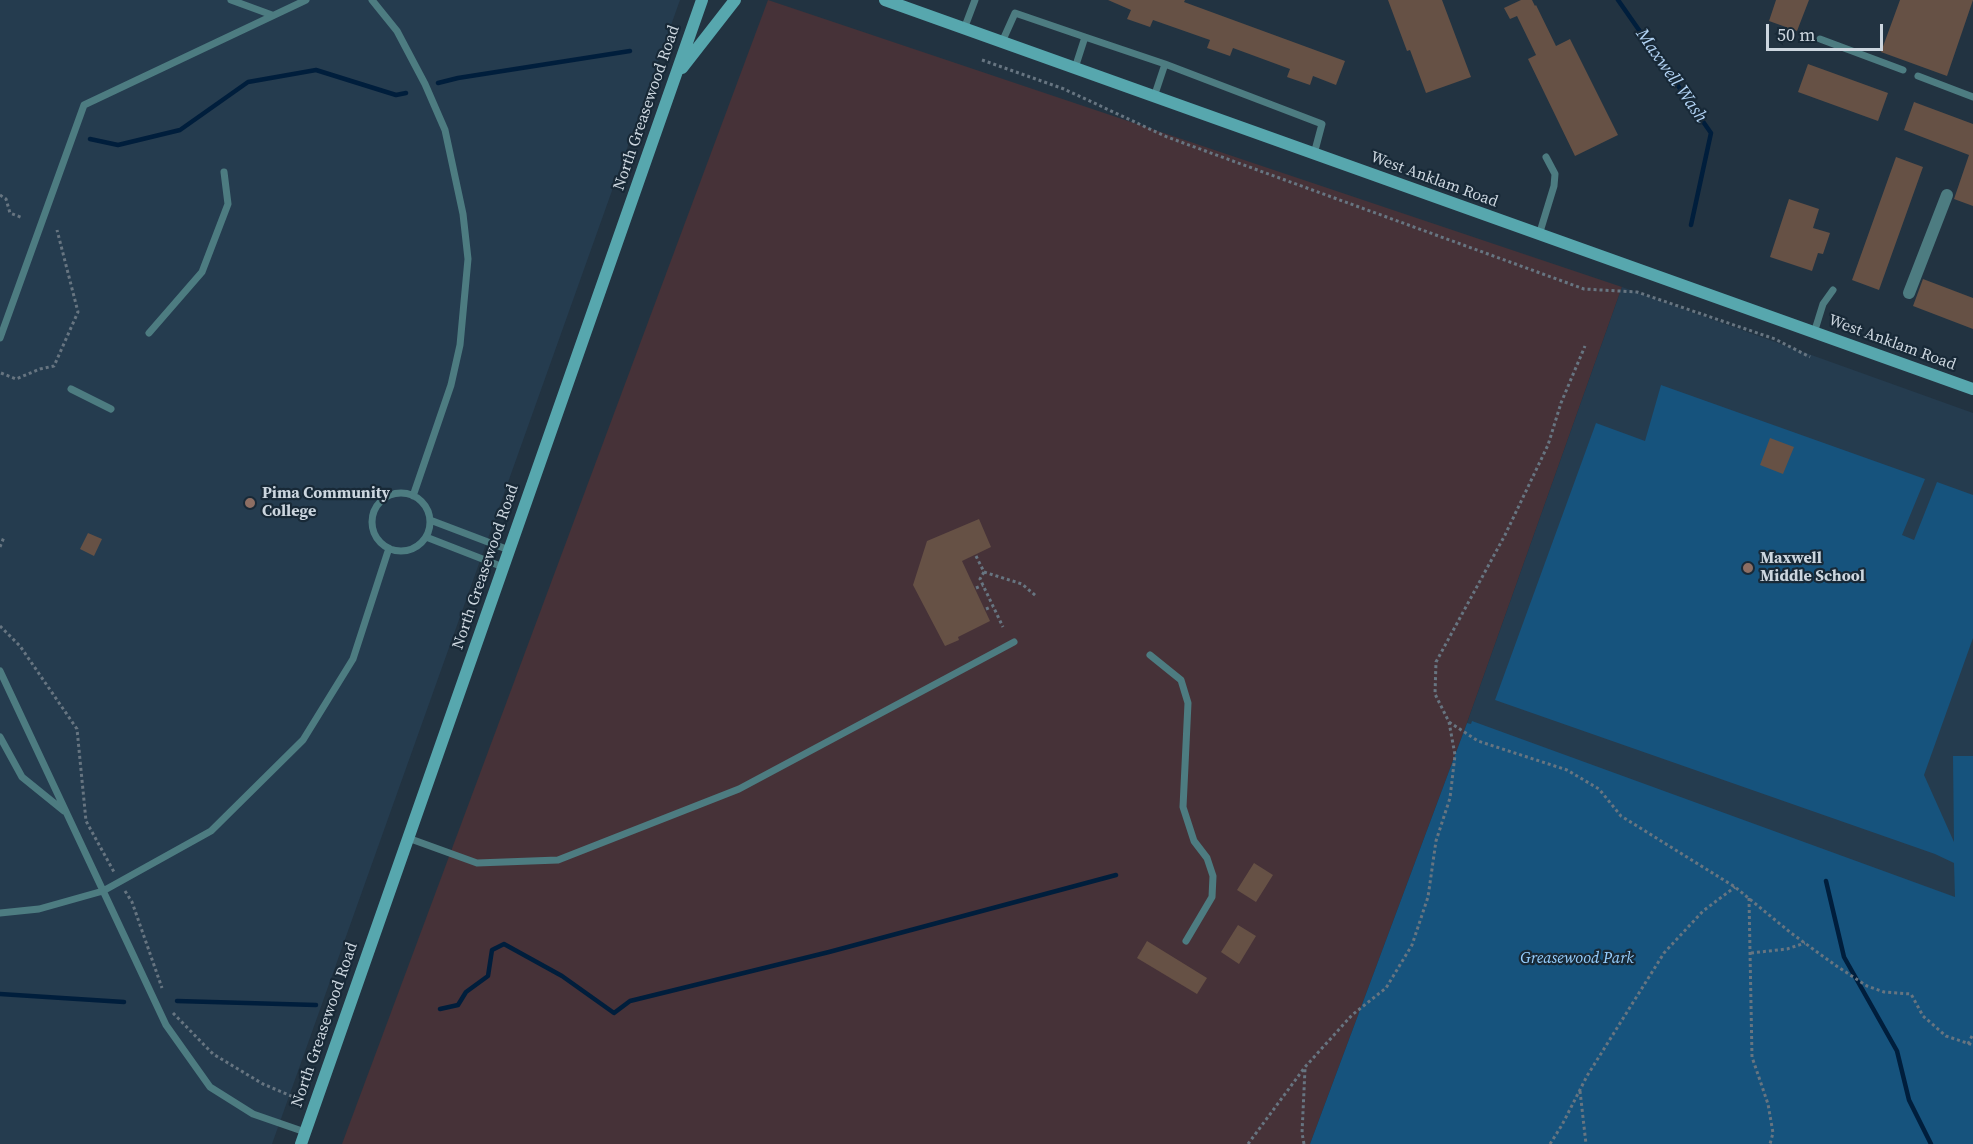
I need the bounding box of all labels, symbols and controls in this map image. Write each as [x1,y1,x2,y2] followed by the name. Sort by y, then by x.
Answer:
[1769,12,1886,50] scale bar
[1777,22,1815,47] text: 50 m
[610,23,684,193] street label: North Greasewood Road
[1631,25,1711,127] water label: Maxwell Wash
[1368,148,1500,212] street label: West Anklam Road
[1826,311,1958,375] street label: West Anklam Road
[449,482,523,652] street label: North Greasewood Road
[262,484,390,522] place label: Pima Community College
[243,496,257,510] marker: Pima Community College
[1760,549,1865,587] place label: Maxwell Middle School
[1741,561,1755,575] marker: Maxwell Middle School
[288,940,362,1110] street label: North Greasewood Road
[1520,949,1634,969] park label: Greasewood Park

